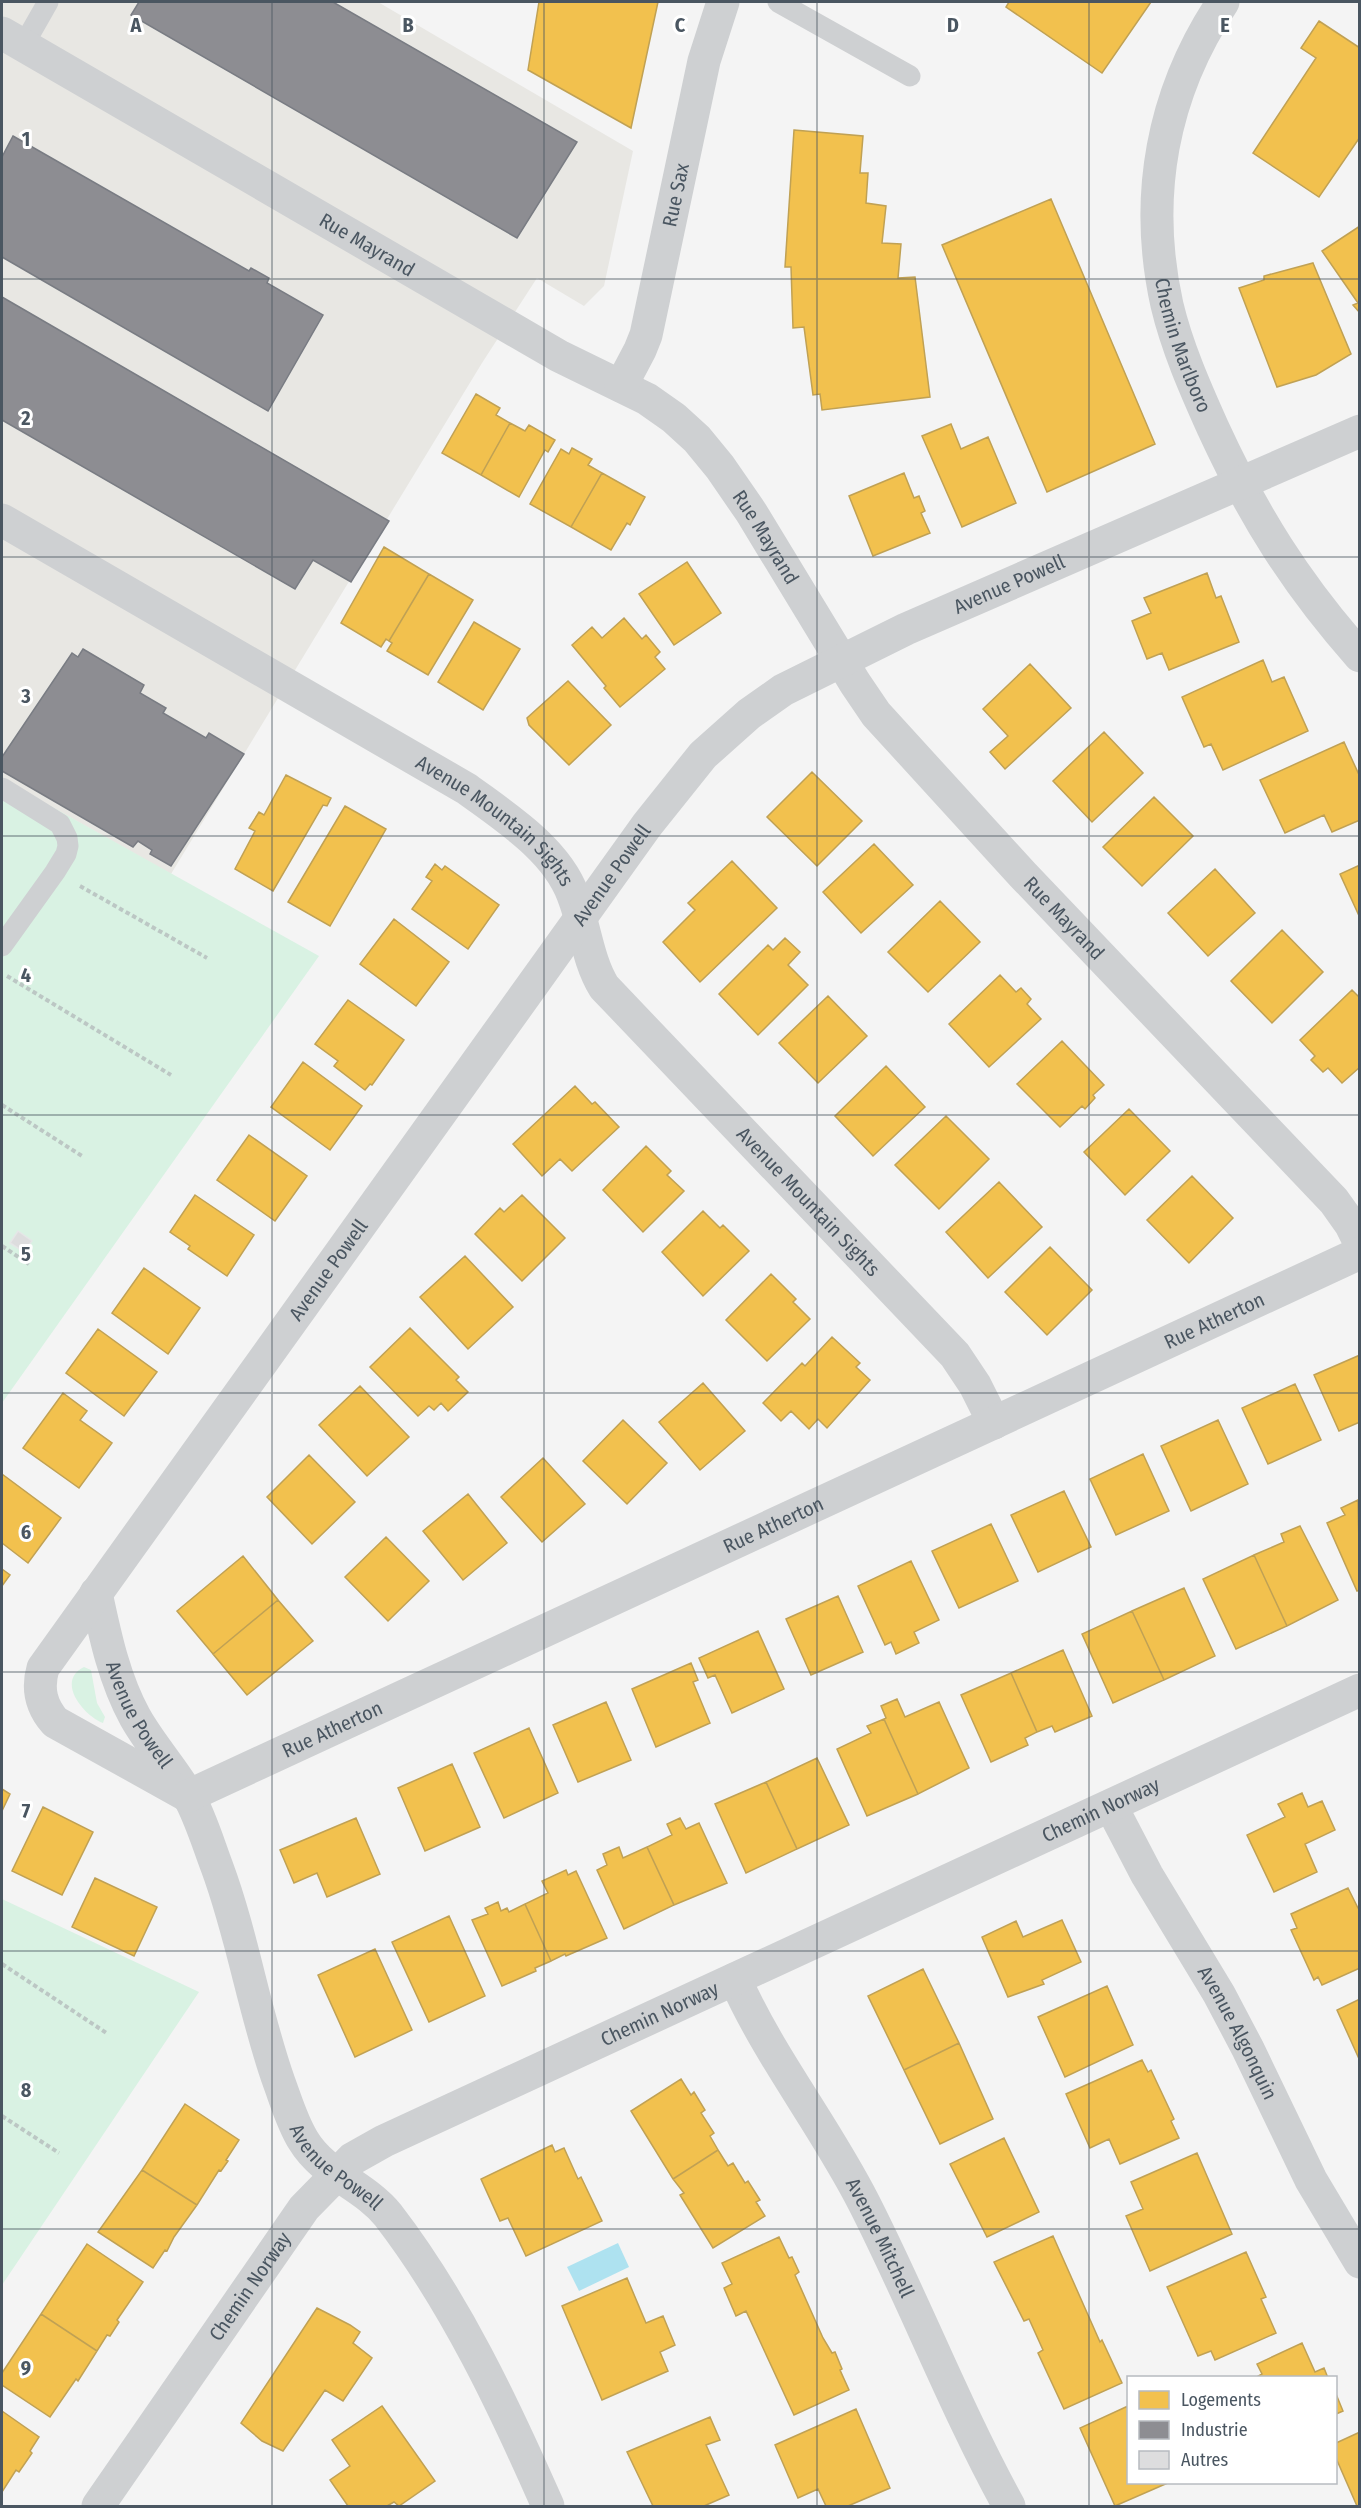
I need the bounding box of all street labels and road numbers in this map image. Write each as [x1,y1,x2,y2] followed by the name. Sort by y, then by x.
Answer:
[657,161,694,229] street label: Rue Sax
[315,208,419,282] street label: Rue Mayrand
[1150,276,1217,416] street label: Chemin Marlboro
[728,486,804,588] street label: Rue Mayrand
[950,549,1068,619] street label: Avenue Powell
[412,750,579,890] street label: Avenue Mountain Sights
[567,820,656,930] street label: Avenue Powell
[1019,871,1109,965] street label: Rue Mayrand
[732,1122,885,1281] street label: Avenue Mountain Sights
[284,1215,373,1325] street label: Avenue Powell
[1160,1287,1268,1354] street label: Rue Atherton
[719,1491,827,1558] street label: Rue Atherton
[101,1658,178,1773] street label: Avenue Powell
[278,1696,386,1763] street label: Rue Atherton
[1038,1772,1163,1847] street label: Chemin Norway
[1193,1961,1283,2104] street label: Avenue Algonquin
[597,1976,722,2051] street label: Chemin Norway
[284,2120,388,2215] street label: Avenue Powell
[841,2174,920,2301] street label: Avenue Mitchell
[204,2227,296,2345] street label: Chemin Norway

